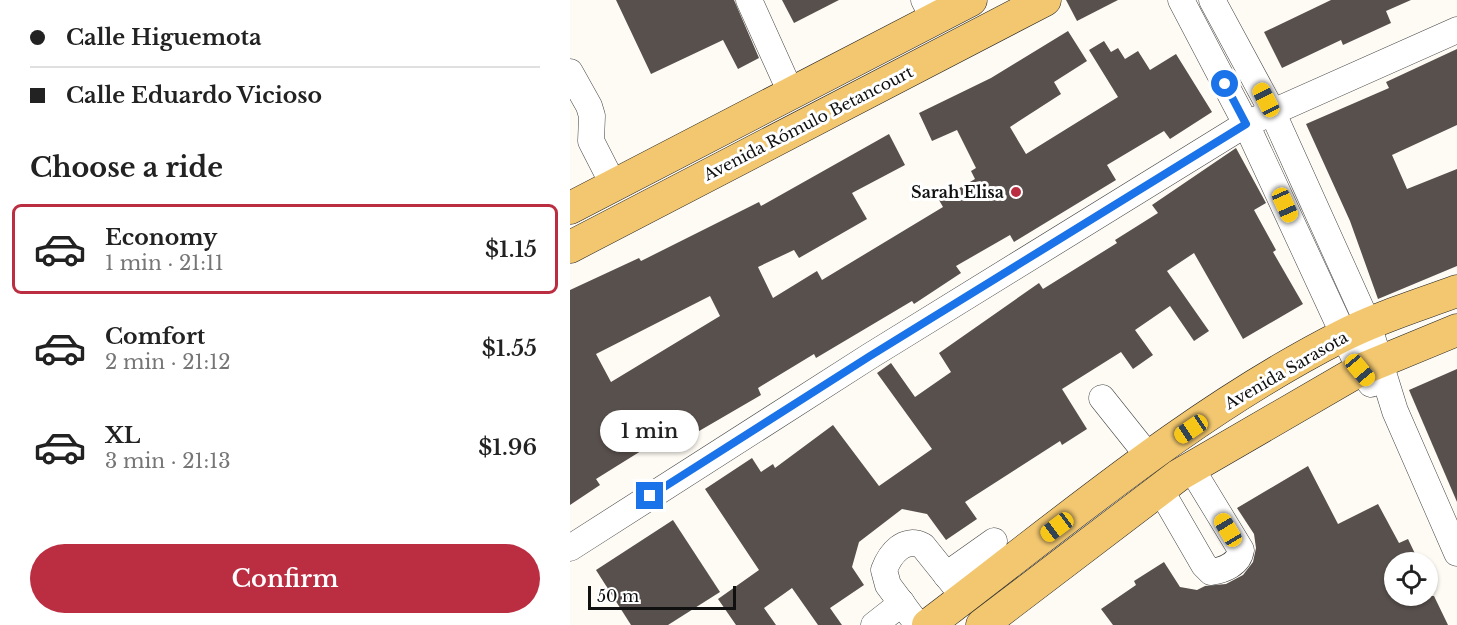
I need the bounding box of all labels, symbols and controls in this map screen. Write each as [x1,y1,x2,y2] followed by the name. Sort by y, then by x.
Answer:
[66,24,262,51] text: Calle Higuemota
[699,61,916,185] street label: Avenida Rómulo Betancourt
[1211,70,1238,97] route start
[1250,80,1282,120] car
[66,82,322,109] text: Calle Eduardo Vicioso
[30,151,223,184] text: Choose a ride
[911,182,1004,202] place label: Sarah Elisa
[1009,185,1023,199] marker: Sarah Elisa
[1269,185,1301,225] car
[33,222,87,276] icon: car
[105,224,217,251] text: Economy
[485,236,537,263] text: $1.15
[105,251,224,275] text: 1 min · 21:11
[33,321,87,375] icon: car
[105,323,205,350] text: Comfort
[1220,327,1351,414] street label: Avenida Sarasota
[482,335,537,362] text: $1.55
[105,350,230,374] text: 2 min · 21:12
[1342,350,1378,390] car
[601,409,700,451] callout: 1 min
[1171,411,1211,447] car
[621,419,678,443] text: 1 min
[33,420,87,474] icon: car
[105,422,140,449] text: XL
[478,434,537,461] text: $1.96
[105,449,230,473] text: 3 min · 21:13
[636,482,663,509] route end
[1037,509,1077,545] car
[1211,510,1245,550] car
[30,544,540,613] button: Confirm
[1384,552,1438,606] map controls
[1384,552,1438,606] button: locate
[588,583,736,610] scale bar
[597,586,639,606] text: 50 m

